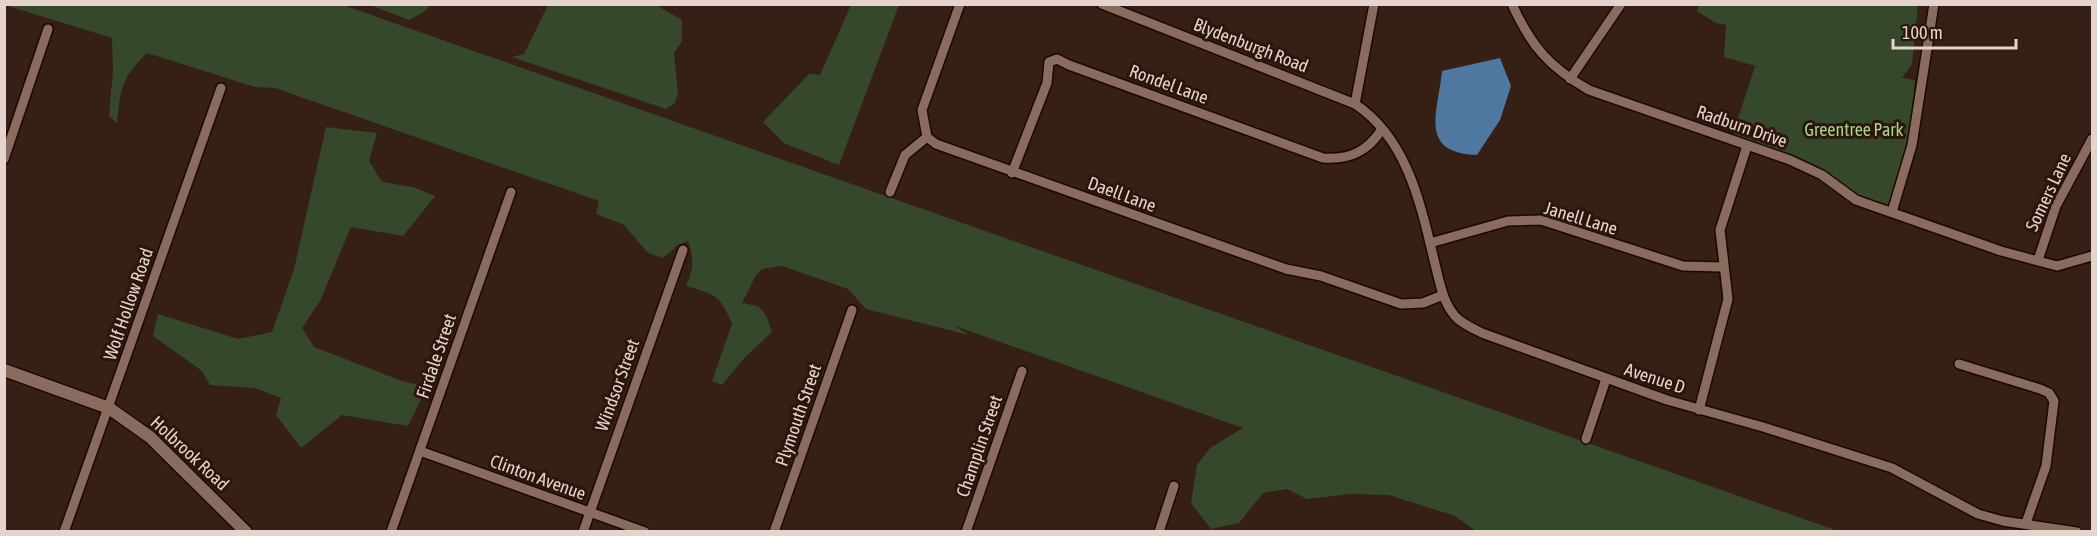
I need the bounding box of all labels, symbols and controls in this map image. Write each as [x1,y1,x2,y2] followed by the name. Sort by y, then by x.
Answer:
[1893,12,2016,50] scale bar
[1191,13,1311,77] street label: Blydenburgh Road
[1902,22,1943,43] text: 100 m
[1127,60,1211,108] street label: Rondel Lane
[1694,101,1790,151] street label: Radburn Drive
[1804,119,1904,140] park label: Greentree Park
[2021,150,2075,234] street label: Somers Lane
[1085,172,1159,216] street label: Daell Lane
[1542,197,1620,239] street label: Janell Lane
[99,245,157,363] street label: Wolf Hollow Road
[412,311,460,401] street label: Firdale Street
[591,336,643,434] street label: Windsor Street
[1622,358,1688,398] street label: Avenue D
[771,361,825,469] street label: Plymouth Street
[952,392,1006,500] street label: Champlin Street
[147,411,233,495] street label: Holbrook Road
[487,450,589,504] street label: Clinton Avenue

